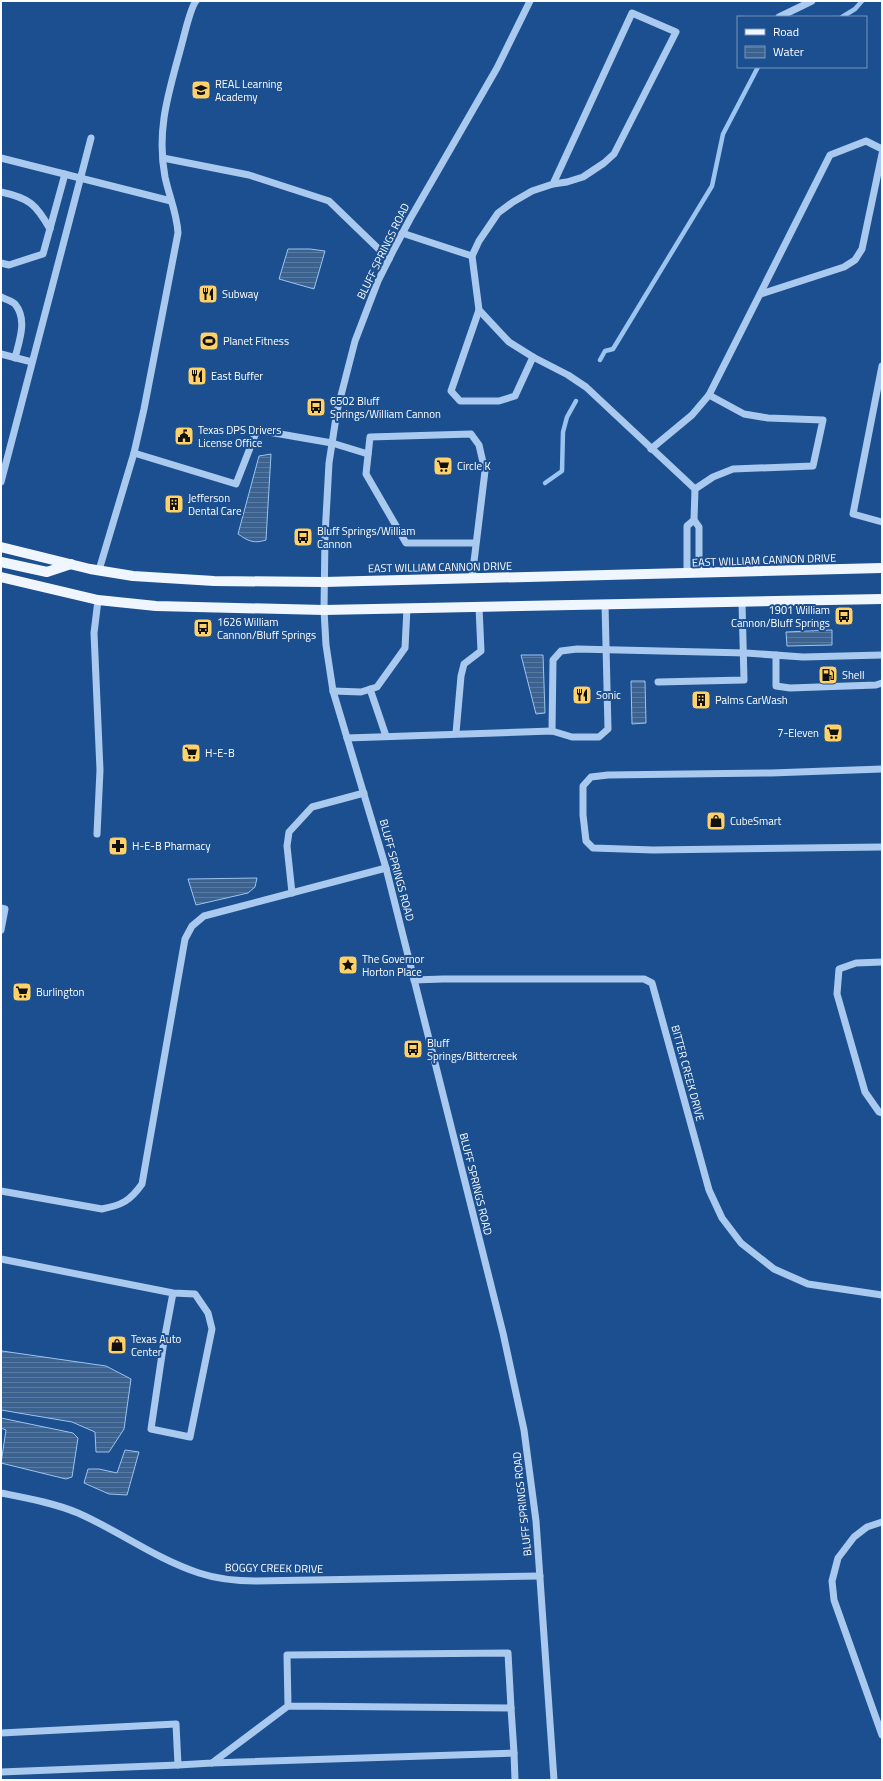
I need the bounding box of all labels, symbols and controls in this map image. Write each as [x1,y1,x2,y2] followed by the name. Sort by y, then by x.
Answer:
[737,16,867,68] legend
[773,22,799,41] text: Road
[773,42,804,61] text: Water
[215,76,282,105] place label: REAL Learning Academy
[190,79,212,101] school or university icon: REAL Learning Academy
[353,200,413,302] street label: BLUFF SPRINGS ROAD
[197,283,219,305] restaurant icon: Subway
[222,286,259,302] place label: Subway
[198,330,220,352] sports icon: Planet Fitness
[223,333,289,349] place label: Planet Fitness
[186,365,208,387] restaurant icon: East Buffer
[211,368,263,384] place label: East Buffer
[330,393,441,422] place label: 6502 Bluff Springs/William Cannon
[305,396,327,418] bus stop icon: 6502 Bluff Springs/William Cannon
[198,422,281,451] place label: Texas DPS Drivers License Office
[173,425,195,447] public building icon: Texas DPS Drivers License Office
[432,455,454,477] supermarket icon: Circle K
[457,458,491,474] place label: Circle K
[188,490,242,519] place label: Jefferson Dental Care
[163,493,185,515] building icon: Jefferson Dental Care
[317,523,415,552] place label: Bluff Springs/William Cannon
[292,526,314,548] bus stop icon: Bluff Springs/William Cannon
[692,549,836,571] street label: EAST WILLIAM CANNON DRIVE
[368,558,512,576] street label: EAST WILLIAM CANNON DRIVE
[731,602,830,631] place label: 1901 William Cannon/Bluff Springs
[833,605,855,627] bus stop icon: 1901 William Cannon/Bluff Springs
[217,614,316,643] place label: 1626 William Cannon/Bluff Springs
[192,617,214,639] bus stop icon: 1626 William Cannon/Bluff Springs
[817,664,839,686] fuel station icon: Shell
[842,667,865,683] place label: Shell
[571,684,593,706] restaurant icon: Sonic
[596,687,621,703] place label: Sonic
[690,689,712,711] building icon: Palms CarWash
[715,692,788,708] place label: Palms CarWash
[822,722,844,744] supermarket icon: 7-Eleven
[777,725,819,741] place label: 7-Eleven
[180,742,202,764] supermarket icon: H-E-B
[205,745,235,761] place label: H-E-B
[705,810,727,832] shop icon: CubeSmart
[730,813,781,829] place label: CubeSmart
[376,817,418,923] street label: BLUFF SPRINGS ROAD
[107,835,129,857] pharmacy icon: H-E-B Pharmacy
[132,838,211,854] place label: H-E-B Pharmacy
[362,951,424,980] place label: The Governor Horton Place
[337,954,359,976] place icon: The Governor Horton Place
[11,981,33,1003] supermarket icon: Burlington
[36,984,85,1000] place label: Burlington
[667,1023,709,1123] street label: BITTER CREEK DRIVE
[427,1035,518,1064] place label: Bluff Springs/Bittercreek
[402,1038,424,1060] bus stop icon: Bluff Springs/Bittercreek
[456,1131,496,1237] street label: BLUFF SPRINGS ROAD
[131,1331,182,1360] place label: Texas Auto Center
[106,1334,128,1356] shop icon: Texas Auto Center
[509,1451,535,1557] street label: BLUFF SPRINGS ROAD
[225,1559,323,1577] street label: BOGGY CREEK DRIVE

